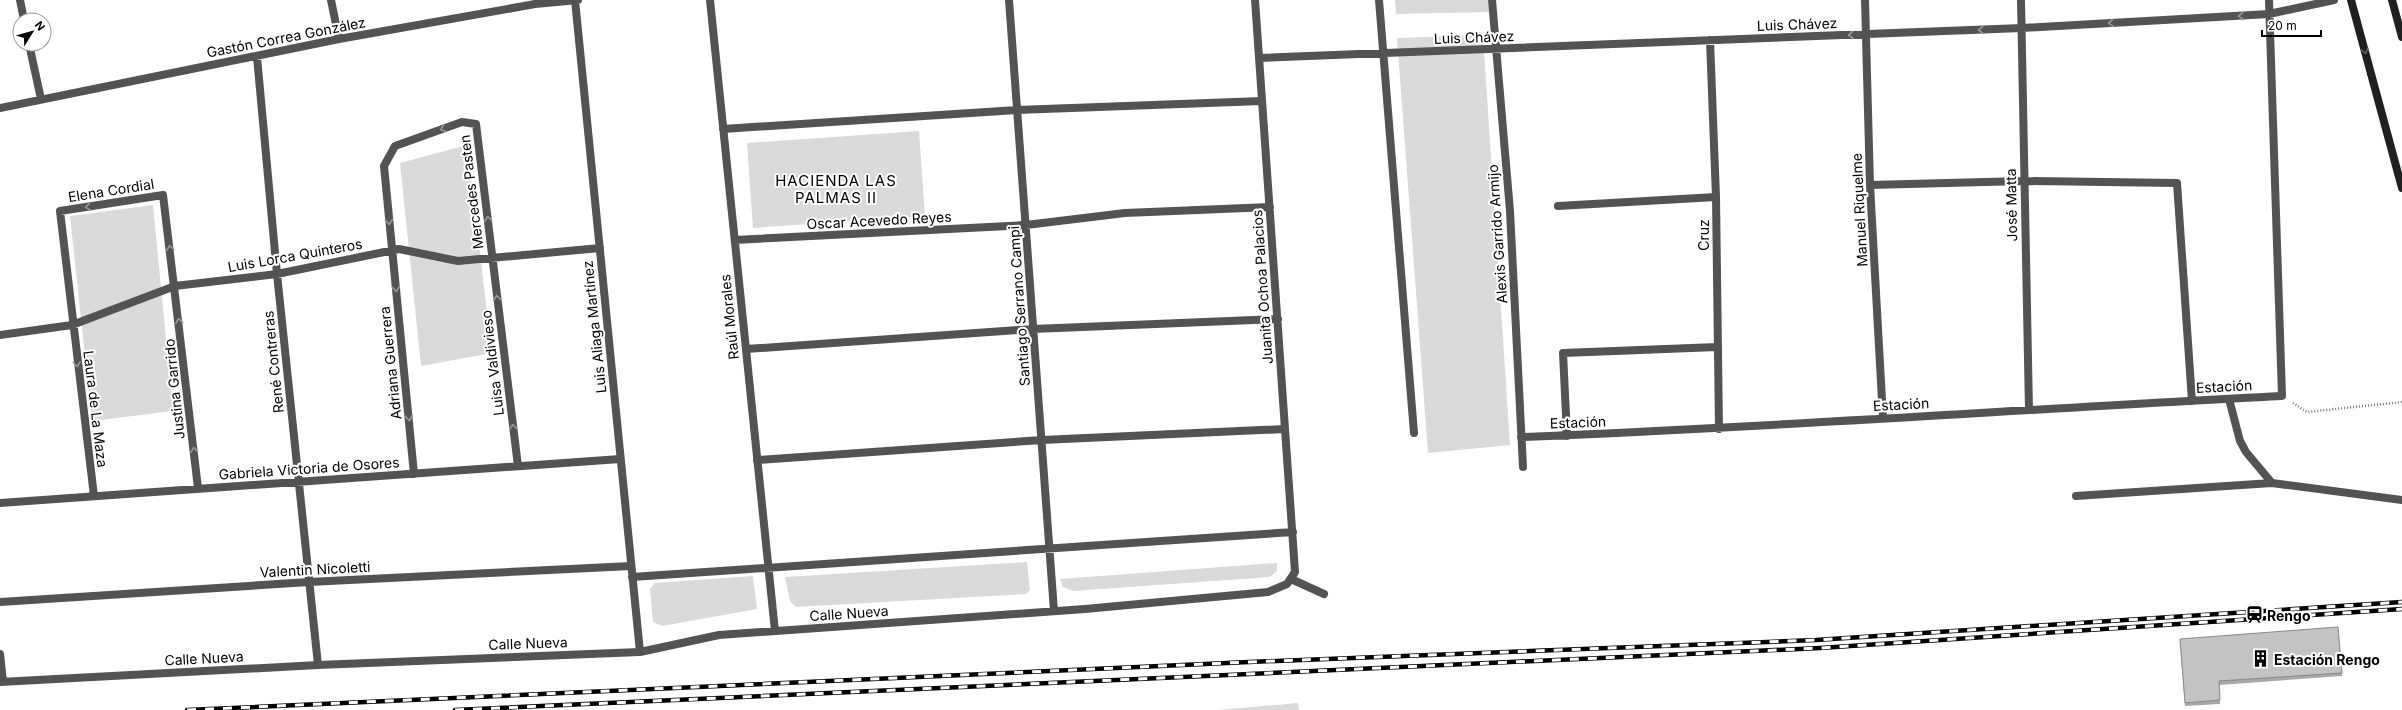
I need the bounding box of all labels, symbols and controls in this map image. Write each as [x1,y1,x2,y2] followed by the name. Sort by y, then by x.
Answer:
[2238,11,2244,20] one-way arrow
[12,12,52,52] north arrow
[2262,12,2321,38] scale bar
[205,13,367,61] street label: Gastón Correa González
[1757,14,1837,34] street label: Luis Chávez
[32,18,48,34] text: N
[2268,18,2297,33] text: 20 m
[2108,19,2114,27] one-way arrow
[1978,25,1984,34] one-way arrow
[1434,27,1514,47] street label: Luis Chávez
[1848,31,1854,39] one-way arrow
[2360,48,2368,54] one-way arrow
[439,124,446,133] one-way arrow
[456,134,486,250] street label: Mercedes Pasten
[1848,153,1870,267] street label: Manuel Riquelme
[1484,164,1510,304] street label: Alexis Garrido Armijo
[2002,168,2020,242] street label: José Matta
[775,171,897,207] district label: HACIENDA LAS PALMAS II
[67,175,155,205] street label: Elena Cordial
[84,202,91,211] one-way arrow
[806,208,952,232] street label: Oscar Acevedo Reyes
[1248,209,1276,365] street label: Juanita Ochoa Palacios
[484,216,493,222] one-way arrow
[384,219,393,225] one-way arrow
[1695,219,1712,251] street label: Cruz
[1005,225,1033,387] street label: Santiago Serrano Campi
[226,235,364,275] street label: Luis Lorca Quinteros
[166,245,175,251] one-way arrow
[579,260,609,394] street label: Luis Aliaga Martínez
[716,274,742,360] street label: Raúl Morales
[391,286,400,292] one-way arrow
[493,295,502,301] one-way arrow
[376,306,404,420] street label: Adriana Guerrera
[477,309,507,417] street label: Luisa Valdivieso
[259,310,287,414] street label: René Contreras
[175,317,184,324] one-way arrow
[160,338,188,440] street label: Justina Garrido
[80,350,112,468] street label: Laura de La Maza
[72,361,81,367] one-way arrow
[2195,376,2253,396] street label: Estación
[1872,394,1930,414] street label: Estación
[1550,413,1606,431] street label: Estación
[404,415,413,421] one-way arrow
[509,424,518,430] one-way arrow
[190,447,199,453] one-way arrow
[218,453,400,483] street label: Gabriela Victoria de Osores
[259,558,371,580] street label: Valentin Nicoletti
[809,602,889,624] street label: Calle Nueva
[2244,605,2264,625] station icon: Rengo
[2267,607,2311,624] place label: Rengo
[488,633,568,653] street label: Calle Nueva
[164,647,244,669] street label: Calle Nueva
[2251,649,2271,669] building icon: Estación Rengo
[2274,651,2380,668] place label: Estación Rengo

